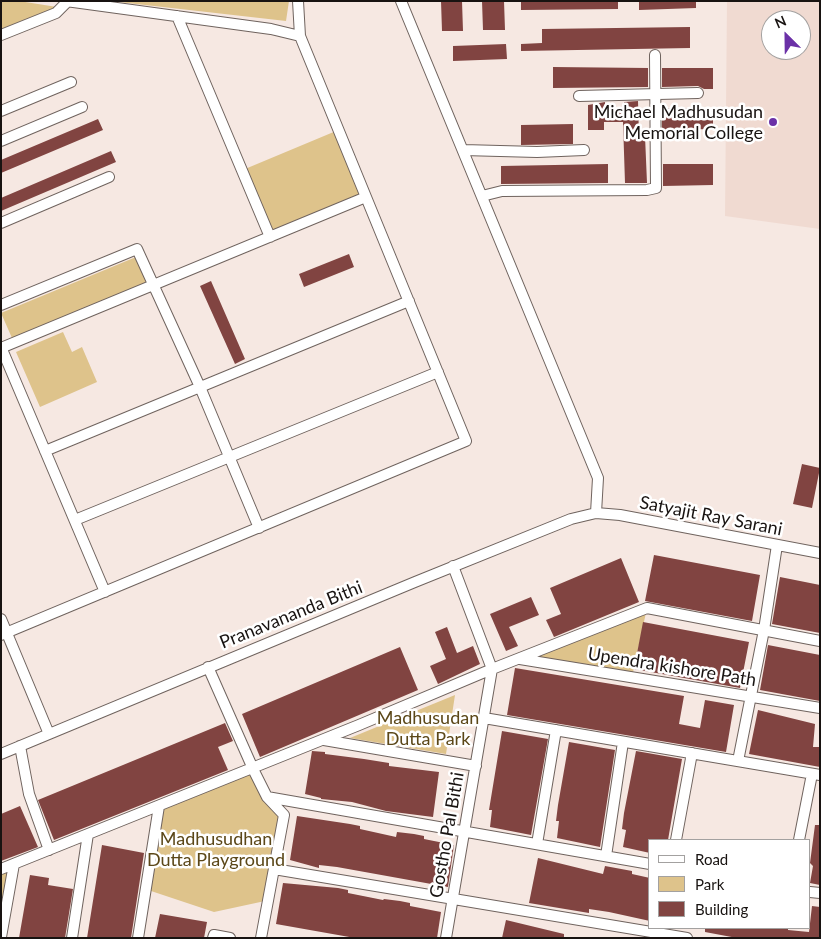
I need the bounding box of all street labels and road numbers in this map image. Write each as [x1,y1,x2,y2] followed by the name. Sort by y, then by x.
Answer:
[638,492,784,540] street label: Satyajit Ray Sarani
[216,577,366,653] street label: Pranavananda Bithi
[586,643,758,691] street label: Upendra kishore Path
[425,770,469,900] street label: Gostho Pal Bithi

